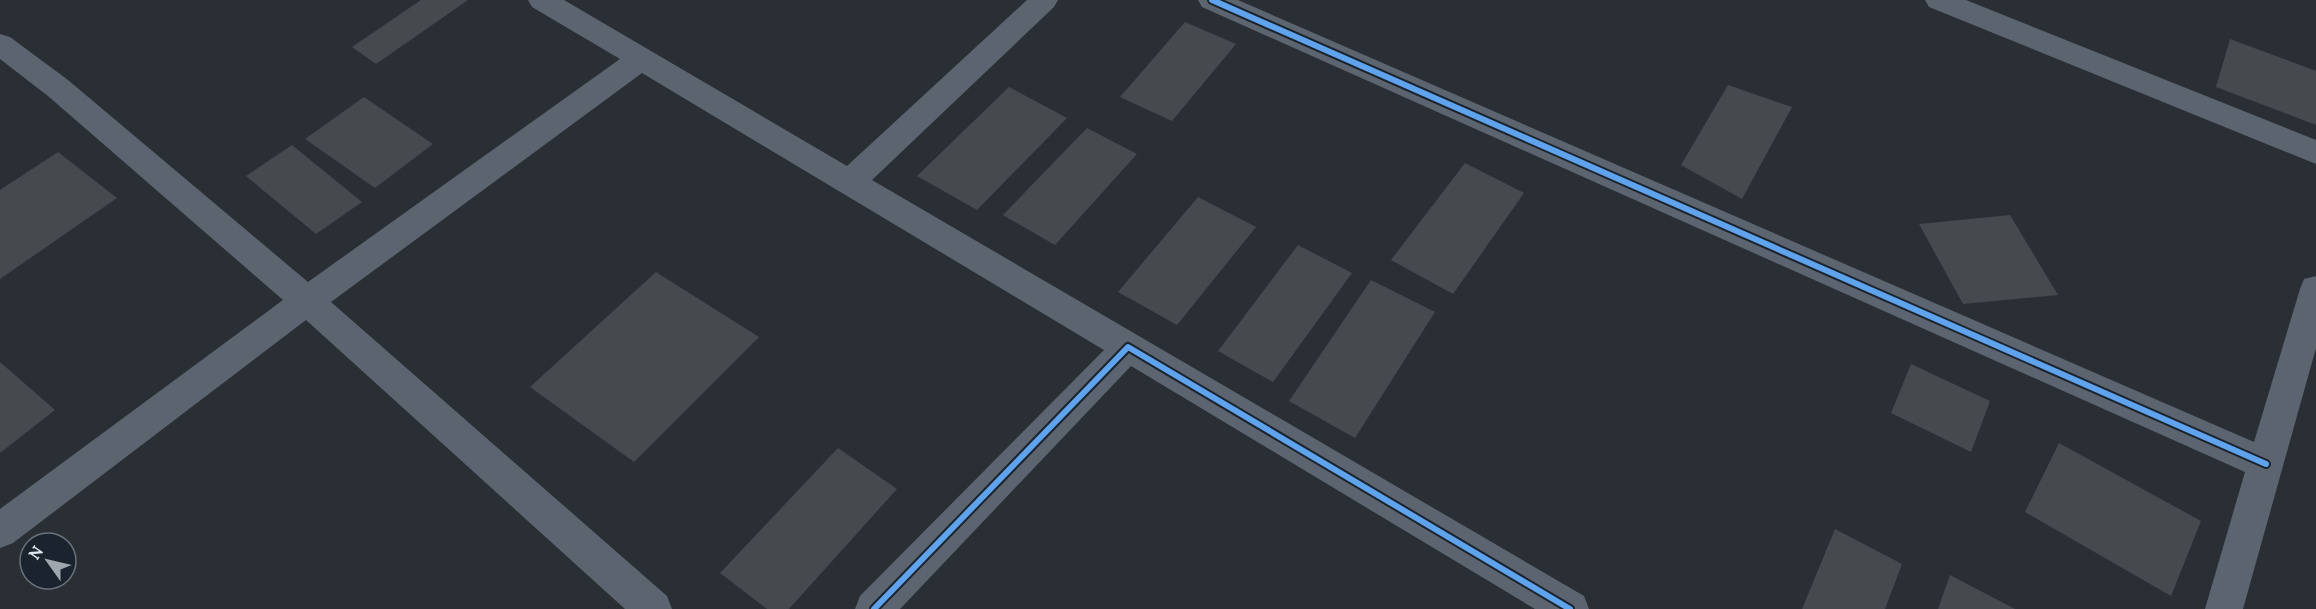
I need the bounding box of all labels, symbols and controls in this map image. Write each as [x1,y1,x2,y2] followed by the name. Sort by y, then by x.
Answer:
[18,531,78,591] north arrow
[24,542,47,563] text: N

